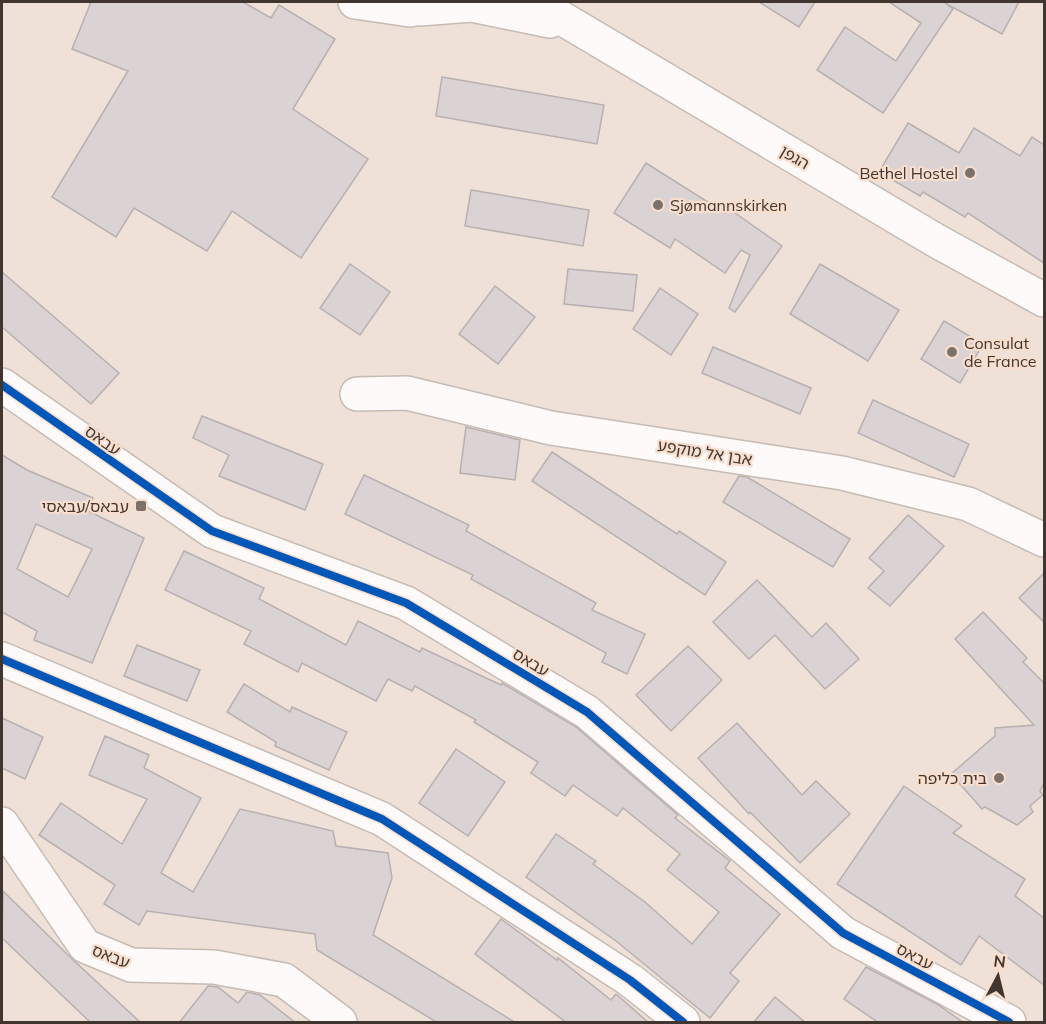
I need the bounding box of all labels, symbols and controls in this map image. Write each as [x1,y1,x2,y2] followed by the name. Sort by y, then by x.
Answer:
[777,141,813,173] street label: הגפן
[859,163,958,183] place label: Bethel Hostel
[963,166,977,180] marker: Bethel Hostel
[670,195,787,215] place label: Sjømannskirken
[651,198,665,212] marker: Sjømannskirken
[964,333,1036,371] place label: Consulat de France
[945,345,959,359] marker: Consulat de France
[81,421,125,459] street label: עבאס
[656,435,754,469] street label: אבן אל מוקפע
[42,496,129,516] place label: עבאס/עבאסי
[134,499,148,513] marker: עבאס/עבאסי
[509,643,553,681] street label: עבאס
[918,768,987,788] place label: בית כליפה
[992,771,1006,785] marker: בית כליפה
[893,938,937,974] street label: עבאס
[89,940,133,972] street label: עבאס
[968,946,1028,1006] north arrow
[993,950,1007,972] text: N

